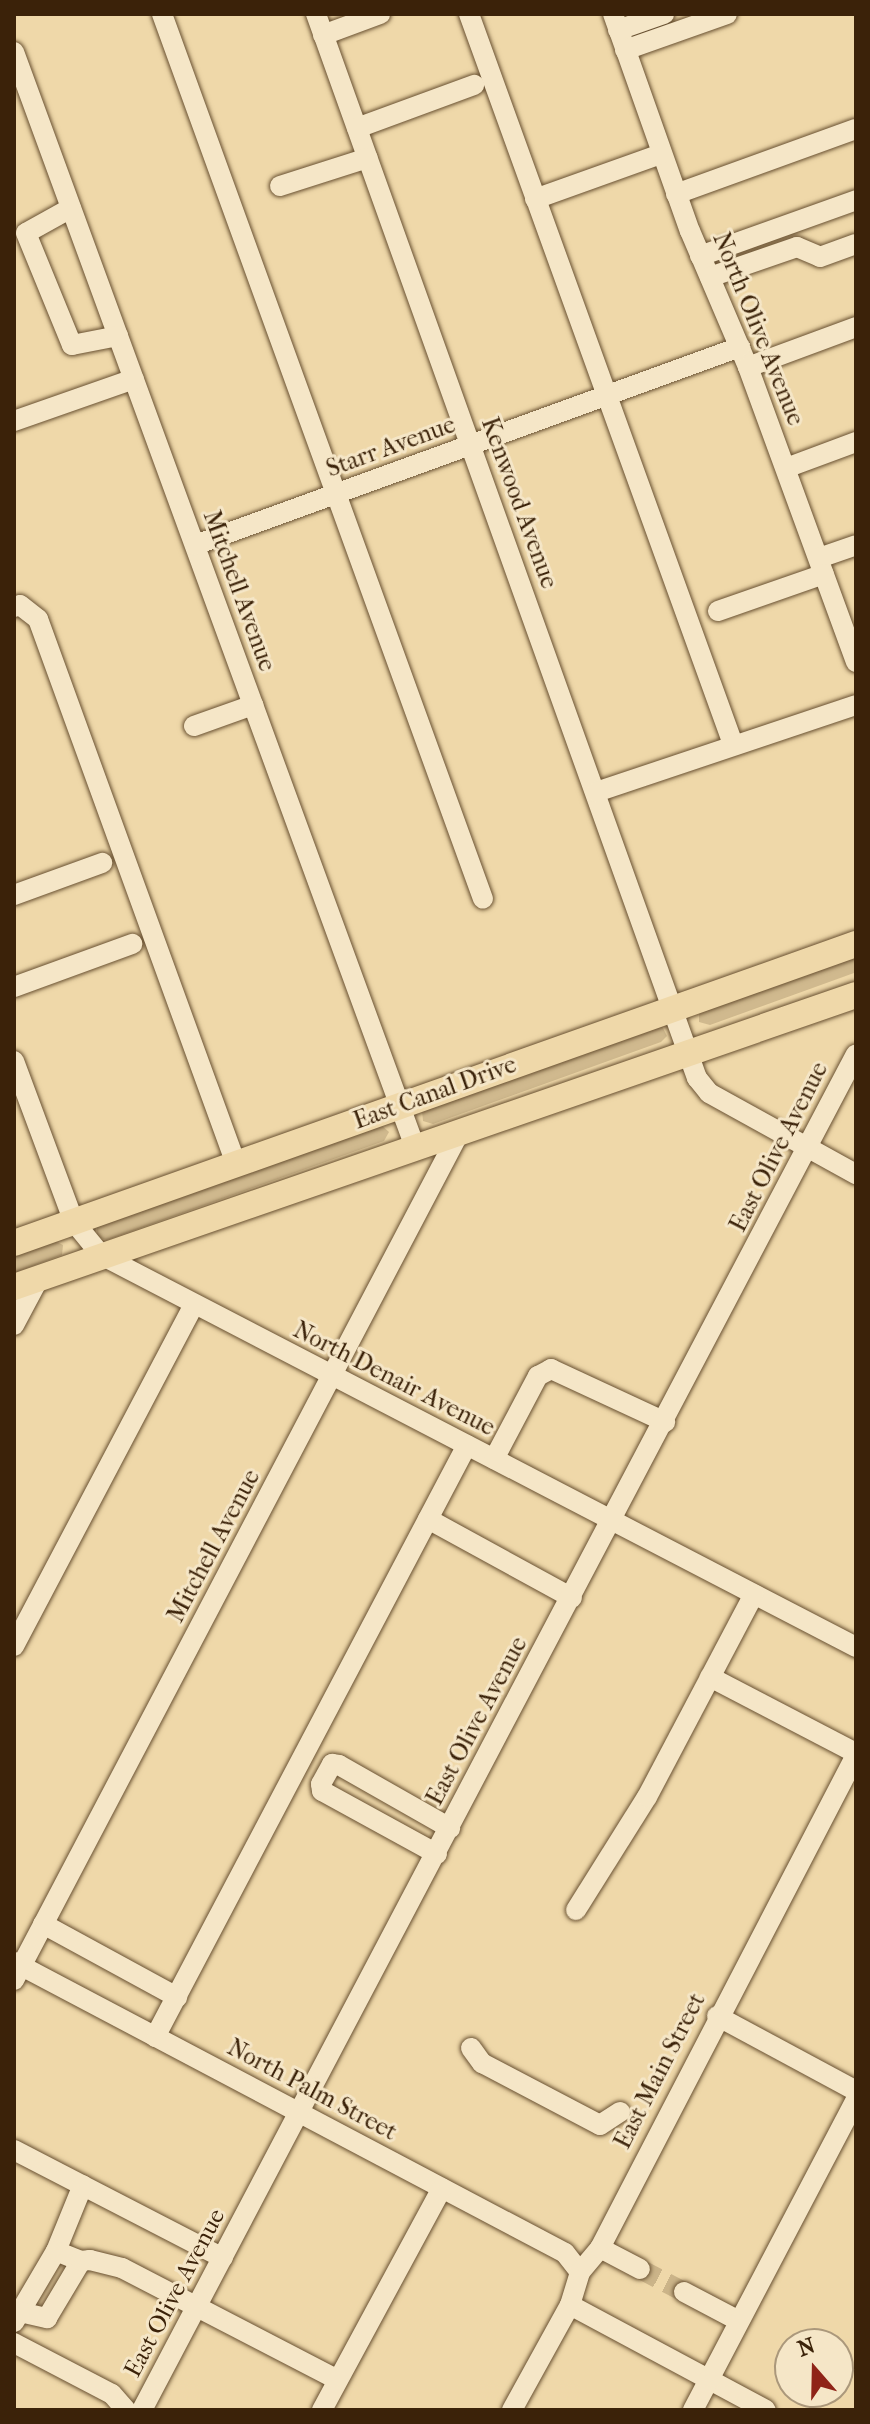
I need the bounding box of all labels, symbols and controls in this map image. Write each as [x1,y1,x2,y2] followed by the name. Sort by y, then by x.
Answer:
[706,228,810,430] street label: North Olive Avenue
[323,410,459,484] street label: Starr Avenue
[475,414,563,592] street label: Kenwood Avenue
[197,507,281,675] street label: Mitchell Avenue
[350,1050,520,1136] street label: East Canal Drive
[724,1057,834,1237] street label: East Olive Avenue
[288,1316,500,1442] street label: North Denair Avenue
[162,1465,266,1627] street label: Mitchell Avenue
[420,1632,534,1810] street label: East Olive Avenue
[608,1988,712,2154] street label: East Main Street
[222,2033,402,2147] street label: North Palm Street
[118,2204,232,2382] street label: East Olive Avenue
[774,2328,854,2408] north arrow
[794,2332,819,2362] text: N

